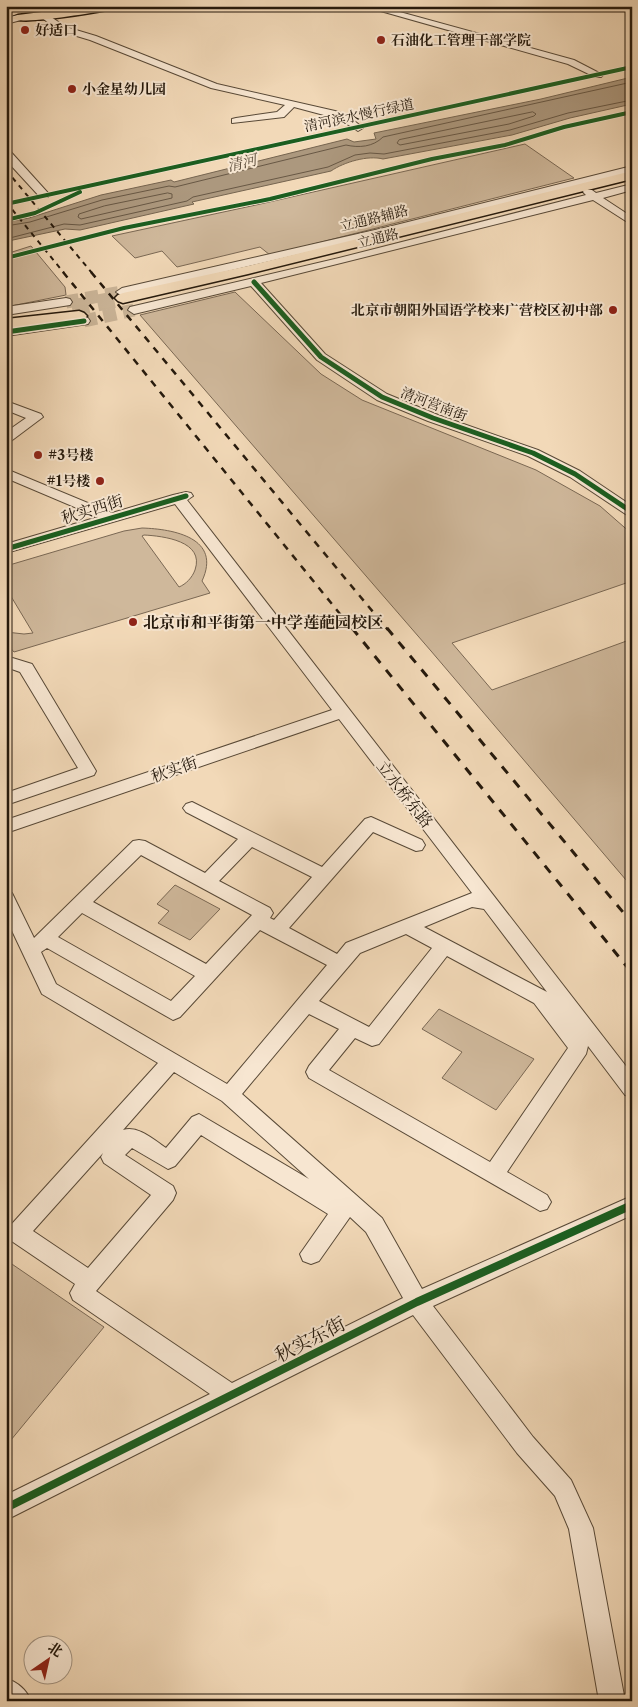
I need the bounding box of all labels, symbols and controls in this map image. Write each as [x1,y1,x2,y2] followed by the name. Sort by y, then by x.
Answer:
[35,21,77,39] place label: 好适口
[19,24,31,36] marker: 好适口
[391,31,531,49] place label: 石油化工管理干部学院
[375,34,387,46] marker: 石油化工管理干部学院
[82,80,166,98] place label: 小金星幼儿园
[66,83,78,95] marker: 小金星幼儿园
[302,95,416,135] street label: 清河滨水慢行绿道
[225,149,262,175] water label: 清河
[338,201,410,235] street label: 立通路辅路
[355,224,401,252] street label: 立通路
[351,301,603,319] place label: 北京市朝阳外国语学校来广营校区初中部
[607,304,619,316] marker: 北京市朝阳外国语学校来广营校区初中部
[398,383,470,425] street label: 清河营南街
[48,446,93,464] place label: #3号楼
[32,449,44,461] marker: #3号楼
[46,472,90,490] place label: #1号楼
[94,475,106,487] marker: #1号楼
[58,490,126,528] street label: 秋实西街
[143,612,383,632] place label: 北京市和平街第一中学莲葩园校区
[127,616,139,628] marker: 北京市和平街第一中学莲葩园校区
[148,752,200,786] street label: 秋实街
[372,756,438,832] street label: 立水桥东路
[271,1312,349,1367] street label: 秋实东街
[22,1634,72,1684] north arrow
[44,1638,66,1661] text: 北

